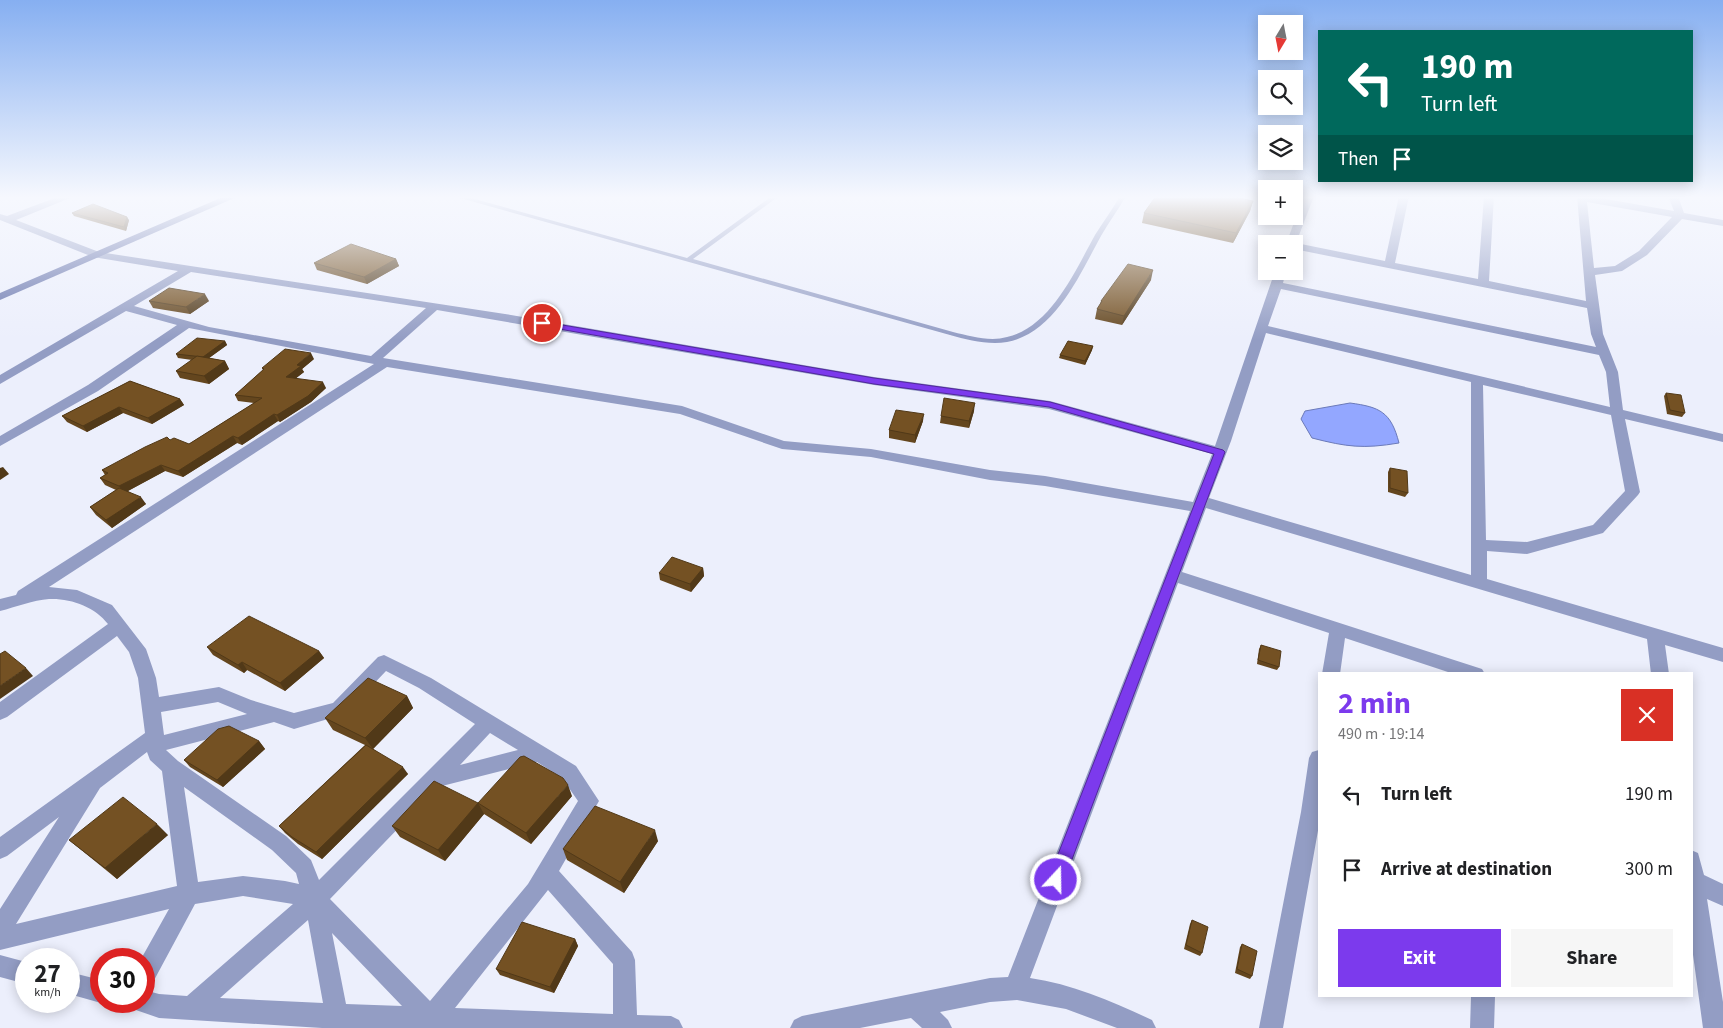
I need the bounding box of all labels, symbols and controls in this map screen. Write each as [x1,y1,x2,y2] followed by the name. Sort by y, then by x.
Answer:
[1258,15,1302,60] north arrow
[1258,15,1303,280] map controls
[1421,42,1513,92] text: 190 m
[1338,50,1403,115] icon: left
[1258,70,1303,115] button: search
[1421,88,1497,120] text: Turn left
[1258,125,1303,170] button: layers
[1388,145,1416,173] icon: arrive
[1338,146,1378,173] text: Then
[1258,180,1303,225] button: +
[1258,235,1303,280] button: −
[521,302,563,344] pin
[528,309,556,337] icon: arrive
[1338,682,1411,725] text: 2 min
[1621,689,1673,741] button: close
[1338,723,1425,745] text: 490 m · 19:14
[1338,781,1366,809] icon: left
[1381,781,1452,808] text: Turn left
[1625,781,1673,808] text: 190 m
[1029,853,1081,905] position arrow
[1338,856,1366,884] icon: arrive
[1381,856,1552,883] text: Arrive at destination
[1625,856,1673,883] text: 300 m
[1338,929,1501,987] button: Exit
[1511,929,1673,987] button: Share
[90,948,155,1013] speed limit sign: 30
[34,956,61,992] text: 27
[34,984,61,1001] text: km/h

